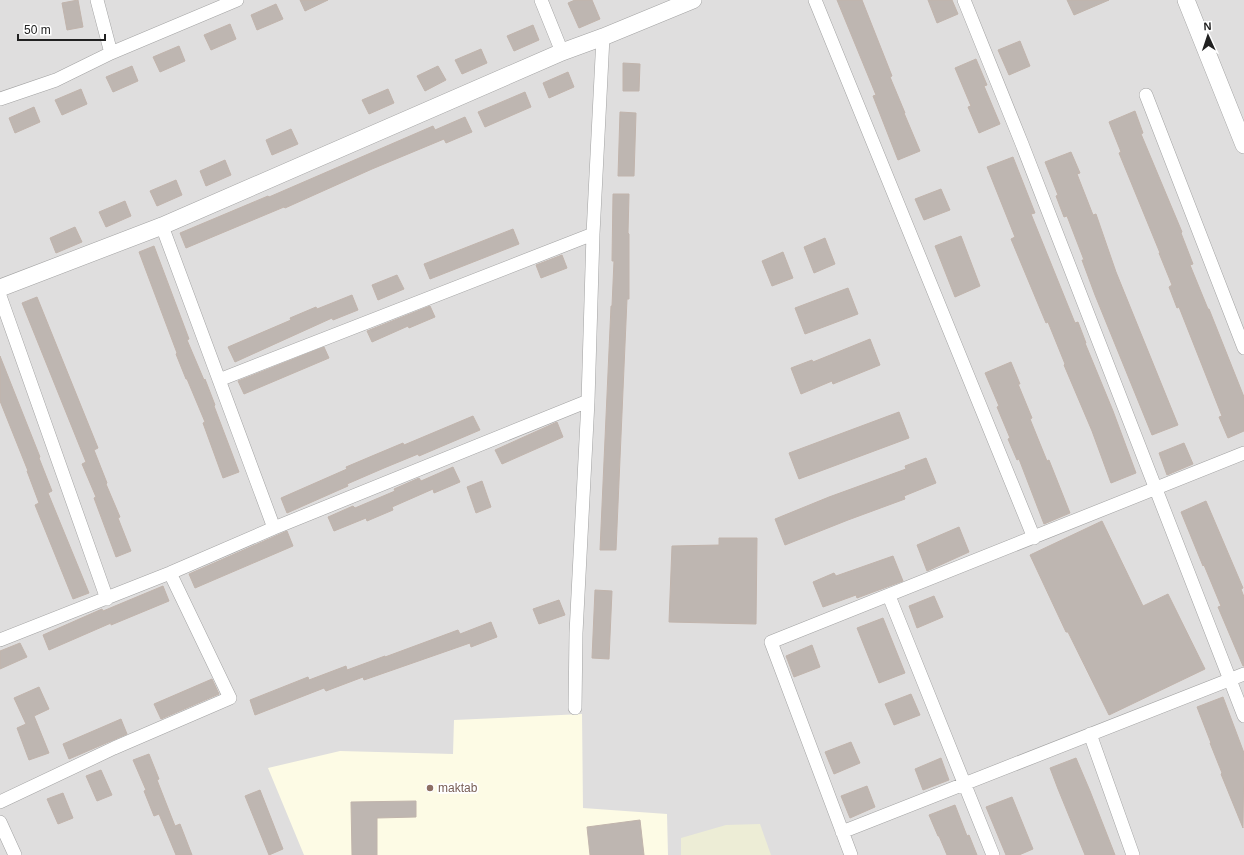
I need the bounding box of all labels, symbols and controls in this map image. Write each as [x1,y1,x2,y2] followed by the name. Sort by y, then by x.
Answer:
[18,16,105,42] scale bar
[1188,16,1228,56] north arrow
[1203,20,1212,32] text: N
[24,23,51,37] text: 50 m
[438,781,478,795] place label: maktab
[425,783,435,793] marker: maktab

